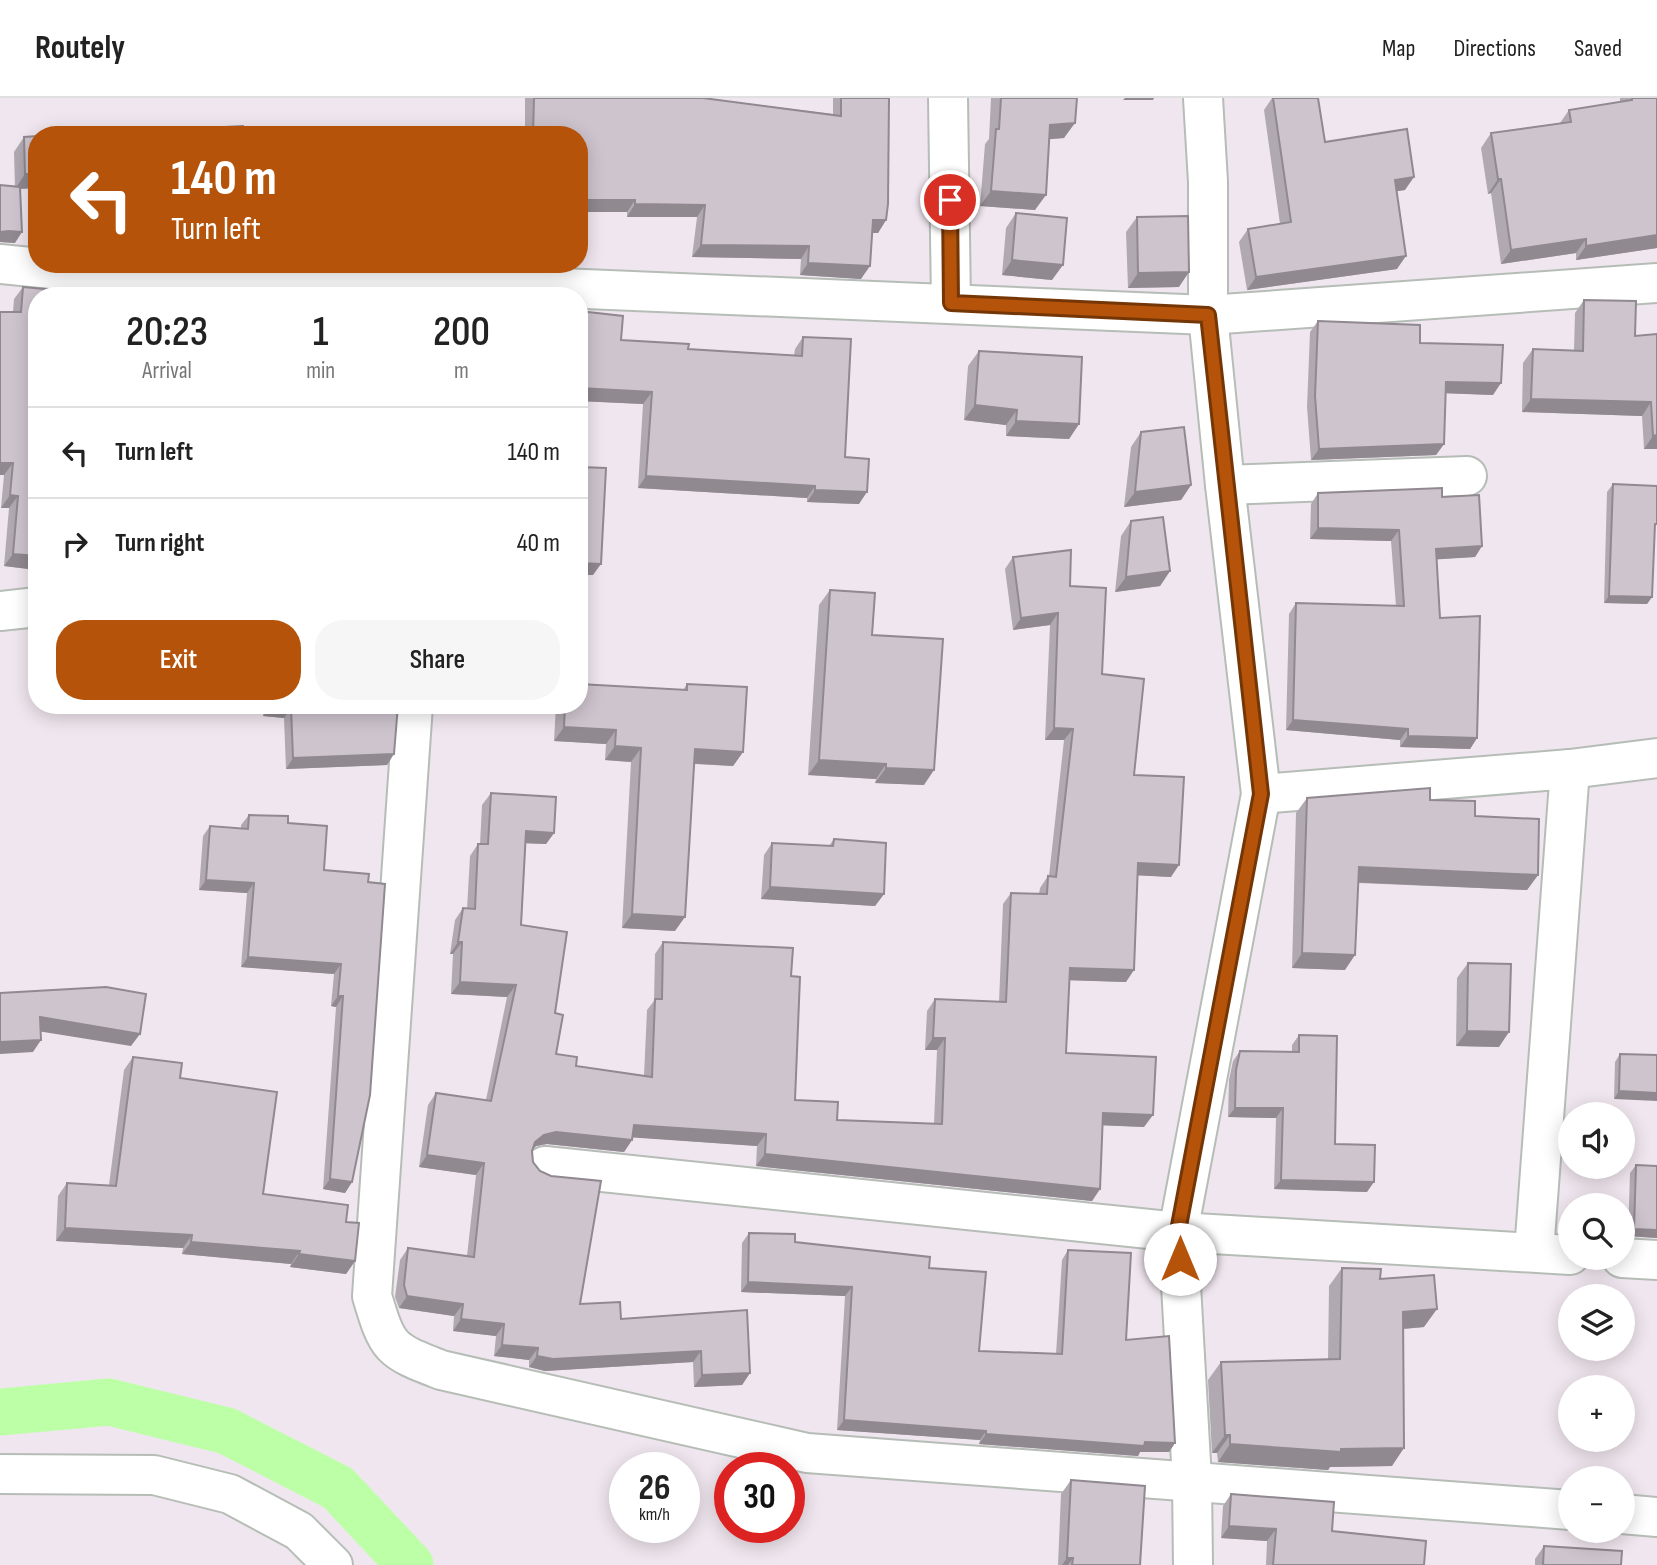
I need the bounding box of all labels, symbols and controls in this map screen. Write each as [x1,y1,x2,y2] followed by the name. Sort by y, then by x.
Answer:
[35,28,125,68] text: Routely
[1382,34,1415,63] text: Map
[1453,34,1536,63] text: Directions
[1574,34,1622,63] text: Saved
[171,150,277,209] text: 140 m
[56,154,147,245] icon: left
[920,170,980,230] pin
[931,181,969,219] icon: arrive
[171,210,261,249] text: Turn left
[126,307,208,358] text: 20:23
[313,307,328,358] text: 1
[433,307,490,358] text: 200
[142,357,192,385] text: Arrival
[306,357,335,385] text: min
[454,357,469,385] text: m
[56,434,94,472] icon: left
[115,437,193,468] text: Turn left
[508,437,560,468] text: 140 m
[56,525,94,563] icon: right
[115,528,204,559] text: Turn right
[517,528,560,559] text: 40 m
[56,620,301,700] button: Exit
[315,620,560,700] button: Share
[1558,1102,1635,1543] map controls
[1558,1102,1635,1179] button: sound
[1558,1193,1635,1270] button: search
[1143,1222,1217,1296] position arrow
[1558,1284,1635,1361] button: layers
[1558,1375,1635,1452] button: +
[714,1452,805,1543] speed limit sign: 30
[1558,1466,1635,1543] button: −
[639,1467,670,1510] text: 26
[639,1504,670,1525] text: km/h

